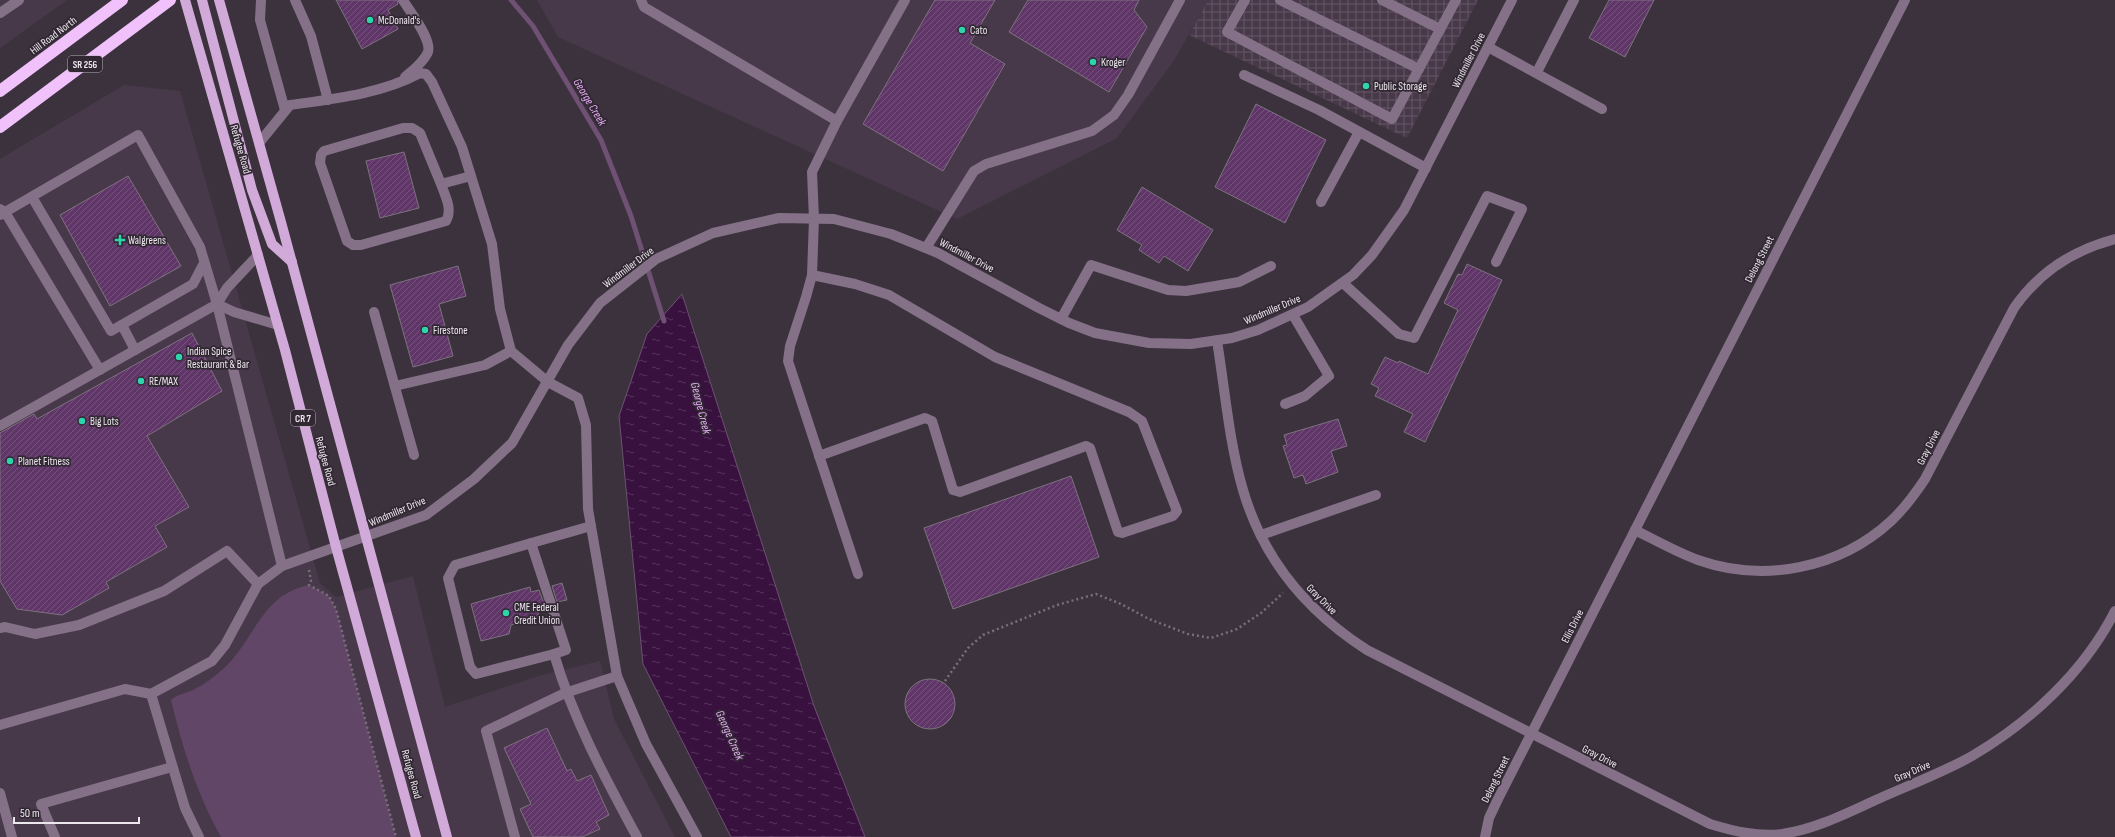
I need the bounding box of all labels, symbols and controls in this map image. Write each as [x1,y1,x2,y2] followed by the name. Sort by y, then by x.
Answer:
[27,13,79,57] street label: Hill Road North
[378,14,420,27] place label: McDonald's
[365,15,375,25] marker: McDonald's
[970,24,988,37] place label: Cato
[957,25,967,35] marker: Cato
[1449,30,1488,90] street label: Windmiller Drive
[68,56,102,72] road number: SR 256
[1101,56,1125,69] place label: Kroger
[1088,57,1098,67] marker: Kroger
[570,76,610,129] water label: George Creek
[1374,80,1427,93] place label: Public Storage
[1361,81,1371,91] marker: Public Storage
[227,123,254,176] street label: Refugee Road
[1742,233,1777,285] street label: Delong Street
[128,234,166,247] place label: Walgreens
[115,235,125,245] marker: Walgreens
[937,236,996,275] street label: Windmiller Drive
[600,244,656,291] street label: Windmiller Drive
[1242,292,1302,327] street label: Windmiller Drive
[433,324,468,337] place label: Firestone
[420,325,430,335] marker: Firestone
[187,345,249,371] place label: Indian Spice Restaurant & Bar
[174,352,184,362] marker: Indian Spice Restaurant & Bar
[149,375,178,388] place label: RE/MAX
[136,376,146,386] marker: RE/MAX
[687,381,714,436] water label: George Creek
[291,410,315,426] road number: CR 7
[90,415,119,428] place label: Big Lots
[77,416,87,426] marker: Big Lots
[1914,427,1943,467] street label: Gray Drive
[313,435,338,488] street label: Refugee Road
[18,455,70,468] place label: Planet Fitness
[5,456,15,466] marker: Planet Fitness
[367,494,427,529] street label: Windmiller Drive
[1304,581,1340,617] street label: Gray Drive
[514,601,560,627] place label: CME Federal Credit Union
[1559,607,1586,645] street label: Ellis Drive
[501,608,511,618] marker: CME Federal Credit Union
[712,708,747,763] water label: George Creek
[1580,742,1620,771] street label: Gray Drive
[399,748,424,801] street label: Refugee Road
[1479,753,1513,805] street label: Delong Street
[1892,758,1932,785] street label: Gray Drive
[14,799,139,825] scale bar
[20,806,40,821] text: 50 m

